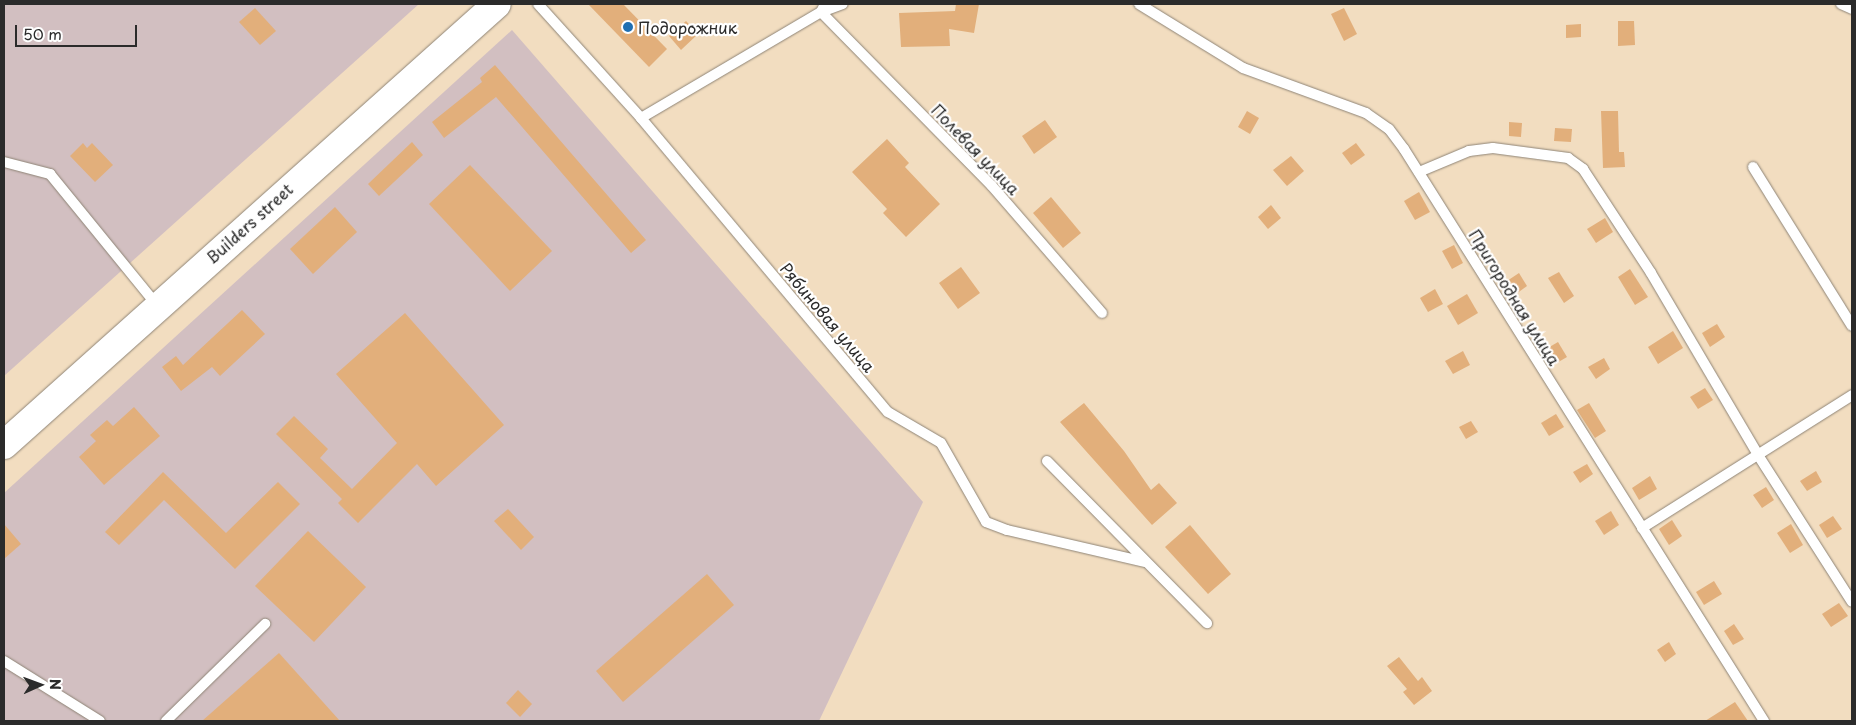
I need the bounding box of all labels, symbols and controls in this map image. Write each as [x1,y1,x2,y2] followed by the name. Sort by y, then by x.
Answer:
[18,15,140,47] scale bar
[638,17,737,37] place label: Подорожник
[622,21,634,33] marker: Подорожник
[23,22,62,45] text: 50 m
[928,100,1024,198] street label: Полевая улица
[201,178,297,268] street label: Builders street
[1465,225,1565,369] street label: Пригородная улица
[777,258,879,376] street label: Рябиновая улица
[15,660,65,710] north arrow
[45,679,66,690] text: N

